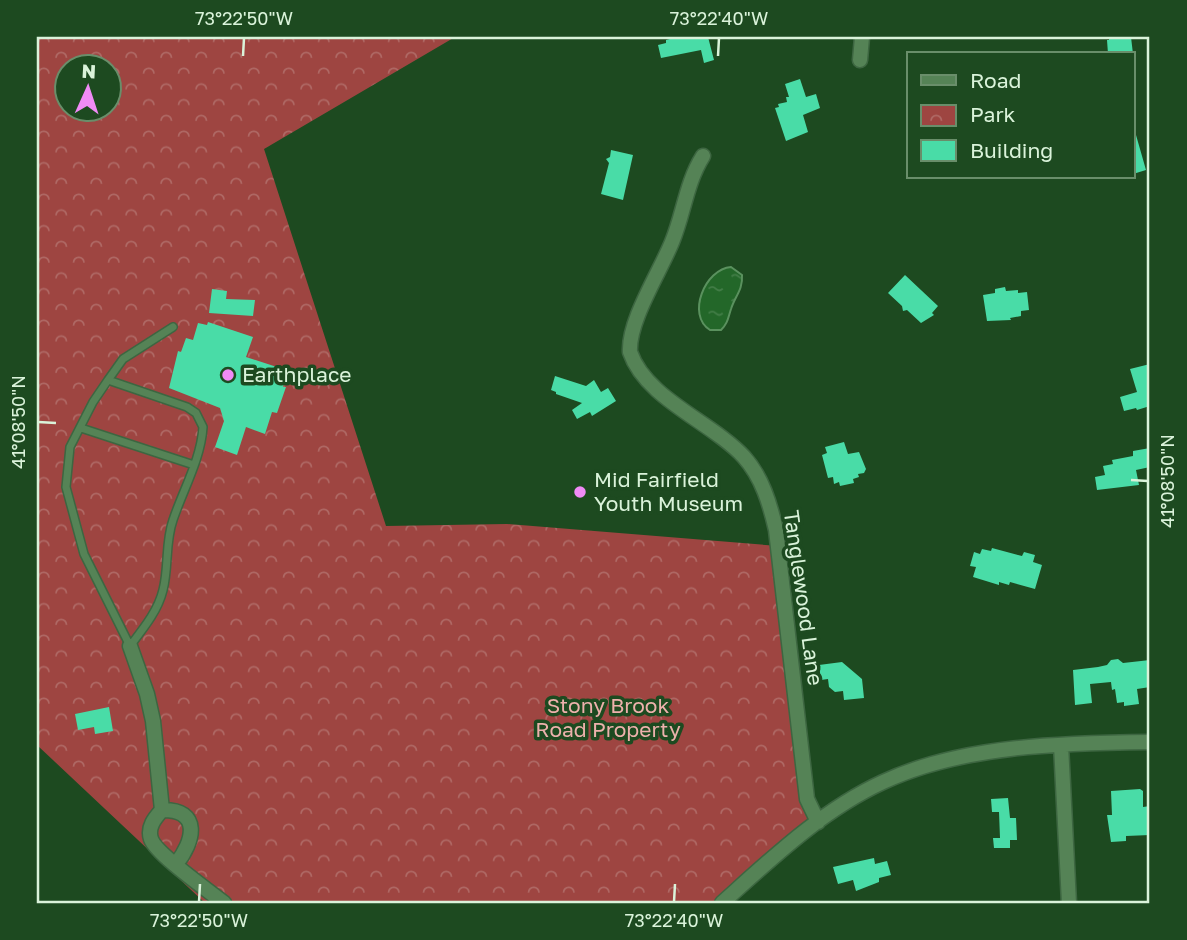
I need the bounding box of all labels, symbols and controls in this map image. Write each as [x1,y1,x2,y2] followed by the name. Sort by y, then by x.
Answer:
[195,7,293,29] text: 73°22'50"W
[670,7,768,29] text: 73°22'40"W
[52,52,122,122] north arrow
[907,52,1134,178] legend
[81,59,97,82] text: N
[970,67,1021,93] text: Road
[970,101,1016,127] text: Park
[970,137,1053,163] text: Building
[242,361,352,387] place label: Earthplace
[220,367,236,383] marker: Earthplace
[7,375,29,469] text: 41°08'50"N
[1156,434,1178,528] text: 41°08'50"N
[594,466,743,516] place label: Mid Fairfield Youth Museum
[572,484,588,500] marker: Mid Fairfield Youth Museum
[779,509,829,687] street label: Tanglewood Lane
[535,692,681,742] park label: Stony Brook Road Property
[150,909,248,931] text: 73°22'50"W
[625,909,723,931] text: 73°22'40"W

